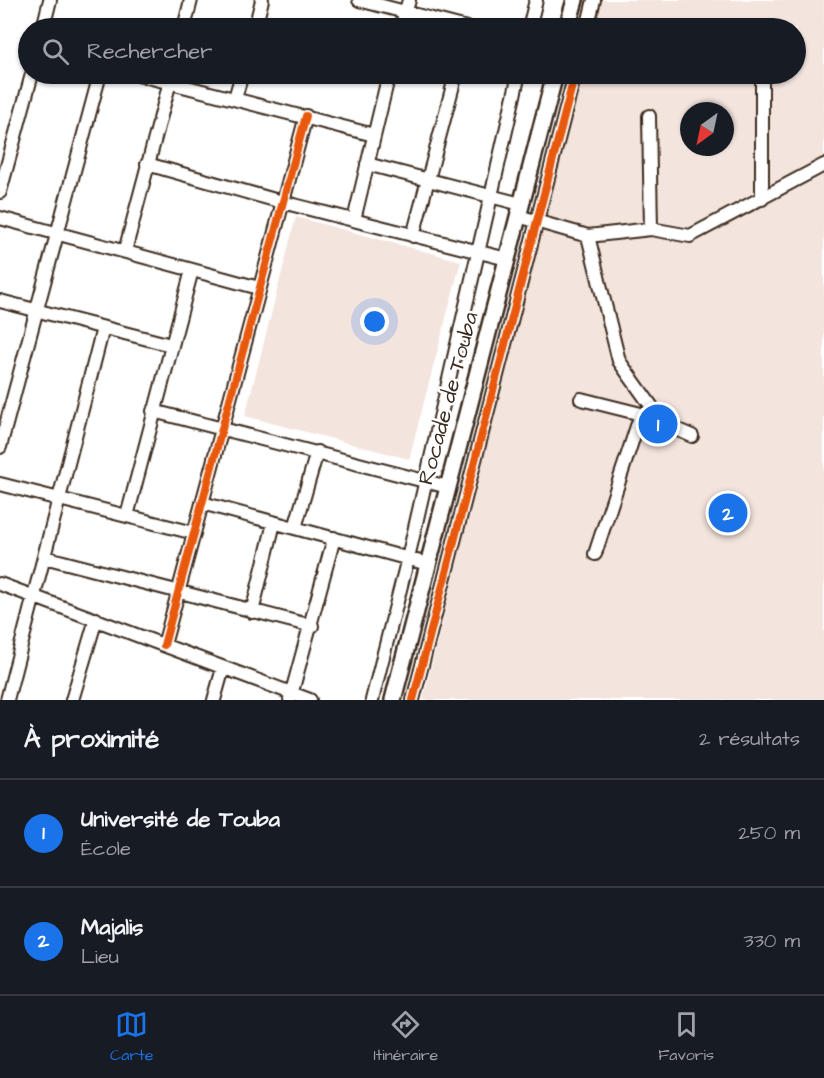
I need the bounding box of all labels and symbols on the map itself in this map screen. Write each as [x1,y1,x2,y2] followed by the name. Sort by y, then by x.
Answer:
[680,102,734,156] north arrow
[360,307,389,336] your location
[410,308,486,488] street label: Rocade de Touba
[638,402,678,446] pin: 1
[708,490,748,536] pin: 2

